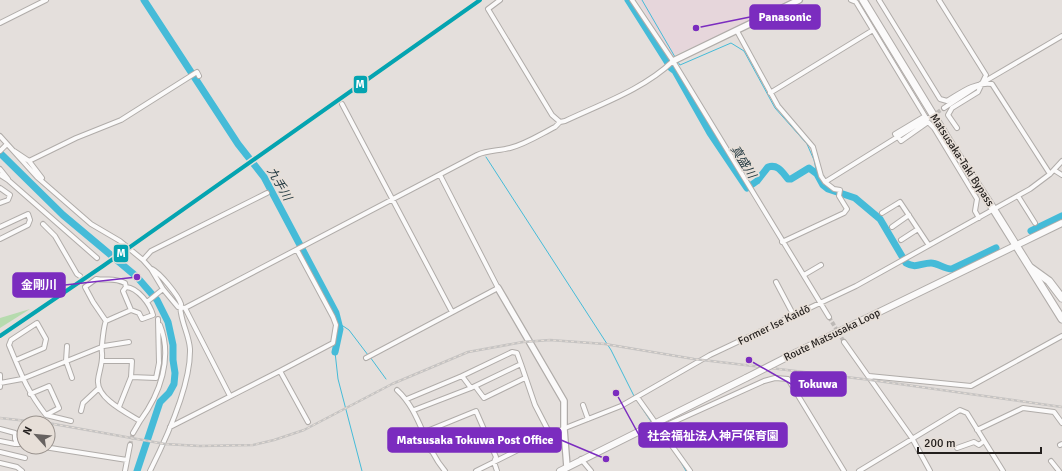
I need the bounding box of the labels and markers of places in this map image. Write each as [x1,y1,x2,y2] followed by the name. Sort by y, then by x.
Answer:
[750,5,820,29] callout: Panasonic
[13,273,65,297] callout: 金剛川
[791,372,846,396] callout: Tokuwa
[639,423,787,447] callout: 社会福祉法人神戸保育園
[388,428,561,452] callout: Matsusaka Tokuwa Post Office

